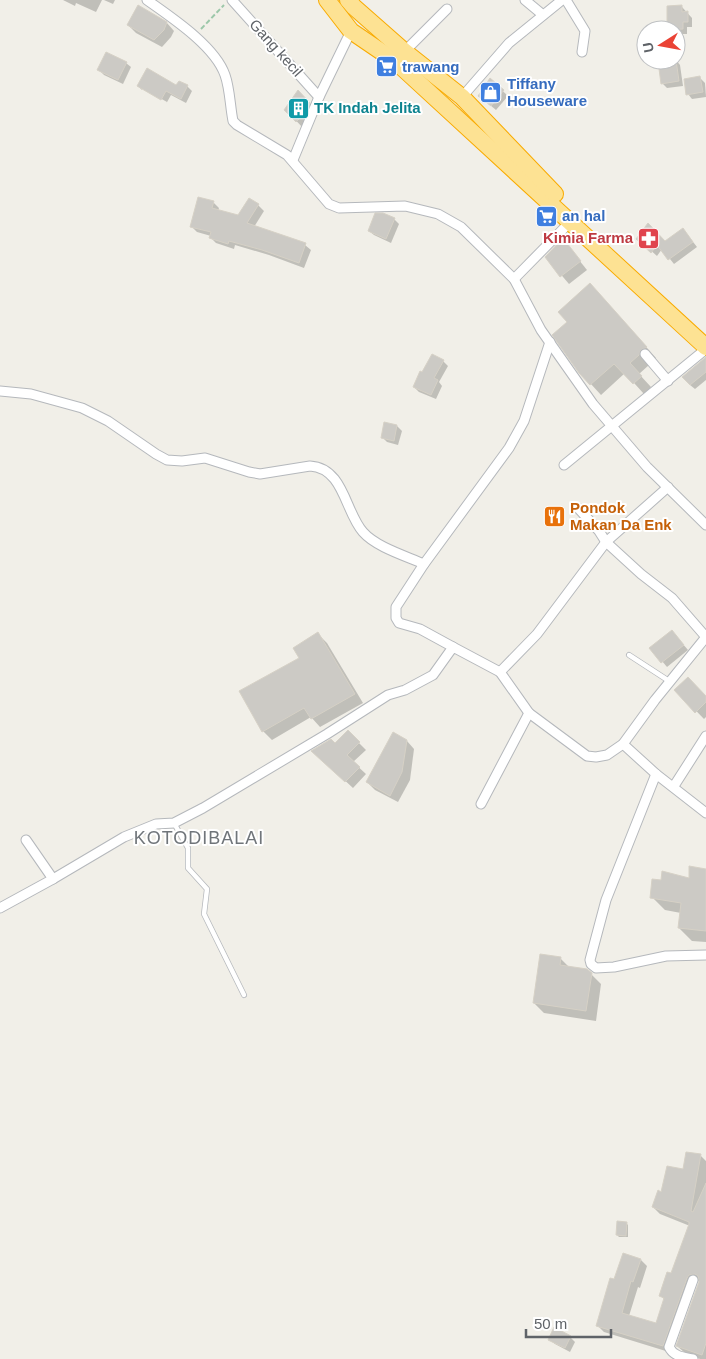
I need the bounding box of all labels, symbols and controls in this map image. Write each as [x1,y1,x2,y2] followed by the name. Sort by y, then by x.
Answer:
[246,16,306,80] street label: Gang kecil
[636,20,686,70] north arrow
[639,41,657,54] text: U
[374,55,398,79] supermarket icon: trawang
[402,58,460,75] place label: trawang
[507,75,587,109] place label: Tiffany Houseware
[479,81,503,105] shop icon: Tiffany Houseware
[286,96,310,120] building icon: TK Indah Jelita
[314,99,421,116] place label: TK Indah Jelita
[534,204,558,228] supermarket icon: an hal
[562,207,605,224] place label: an hal
[637,226,661,250] pharmacy icon: Kimia Farma
[543,229,634,246] place label: Kimia Farma
[570,499,672,533] place label: Pondok Makan Da Enk
[542,505,566,529] restaurant icon: Pondok Makan Da Enk
[134,828,264,848] district label: KOTODIBALAI
[526,1306,611,1338] scale bar
[534,1315,567,1332] text: 50 m

